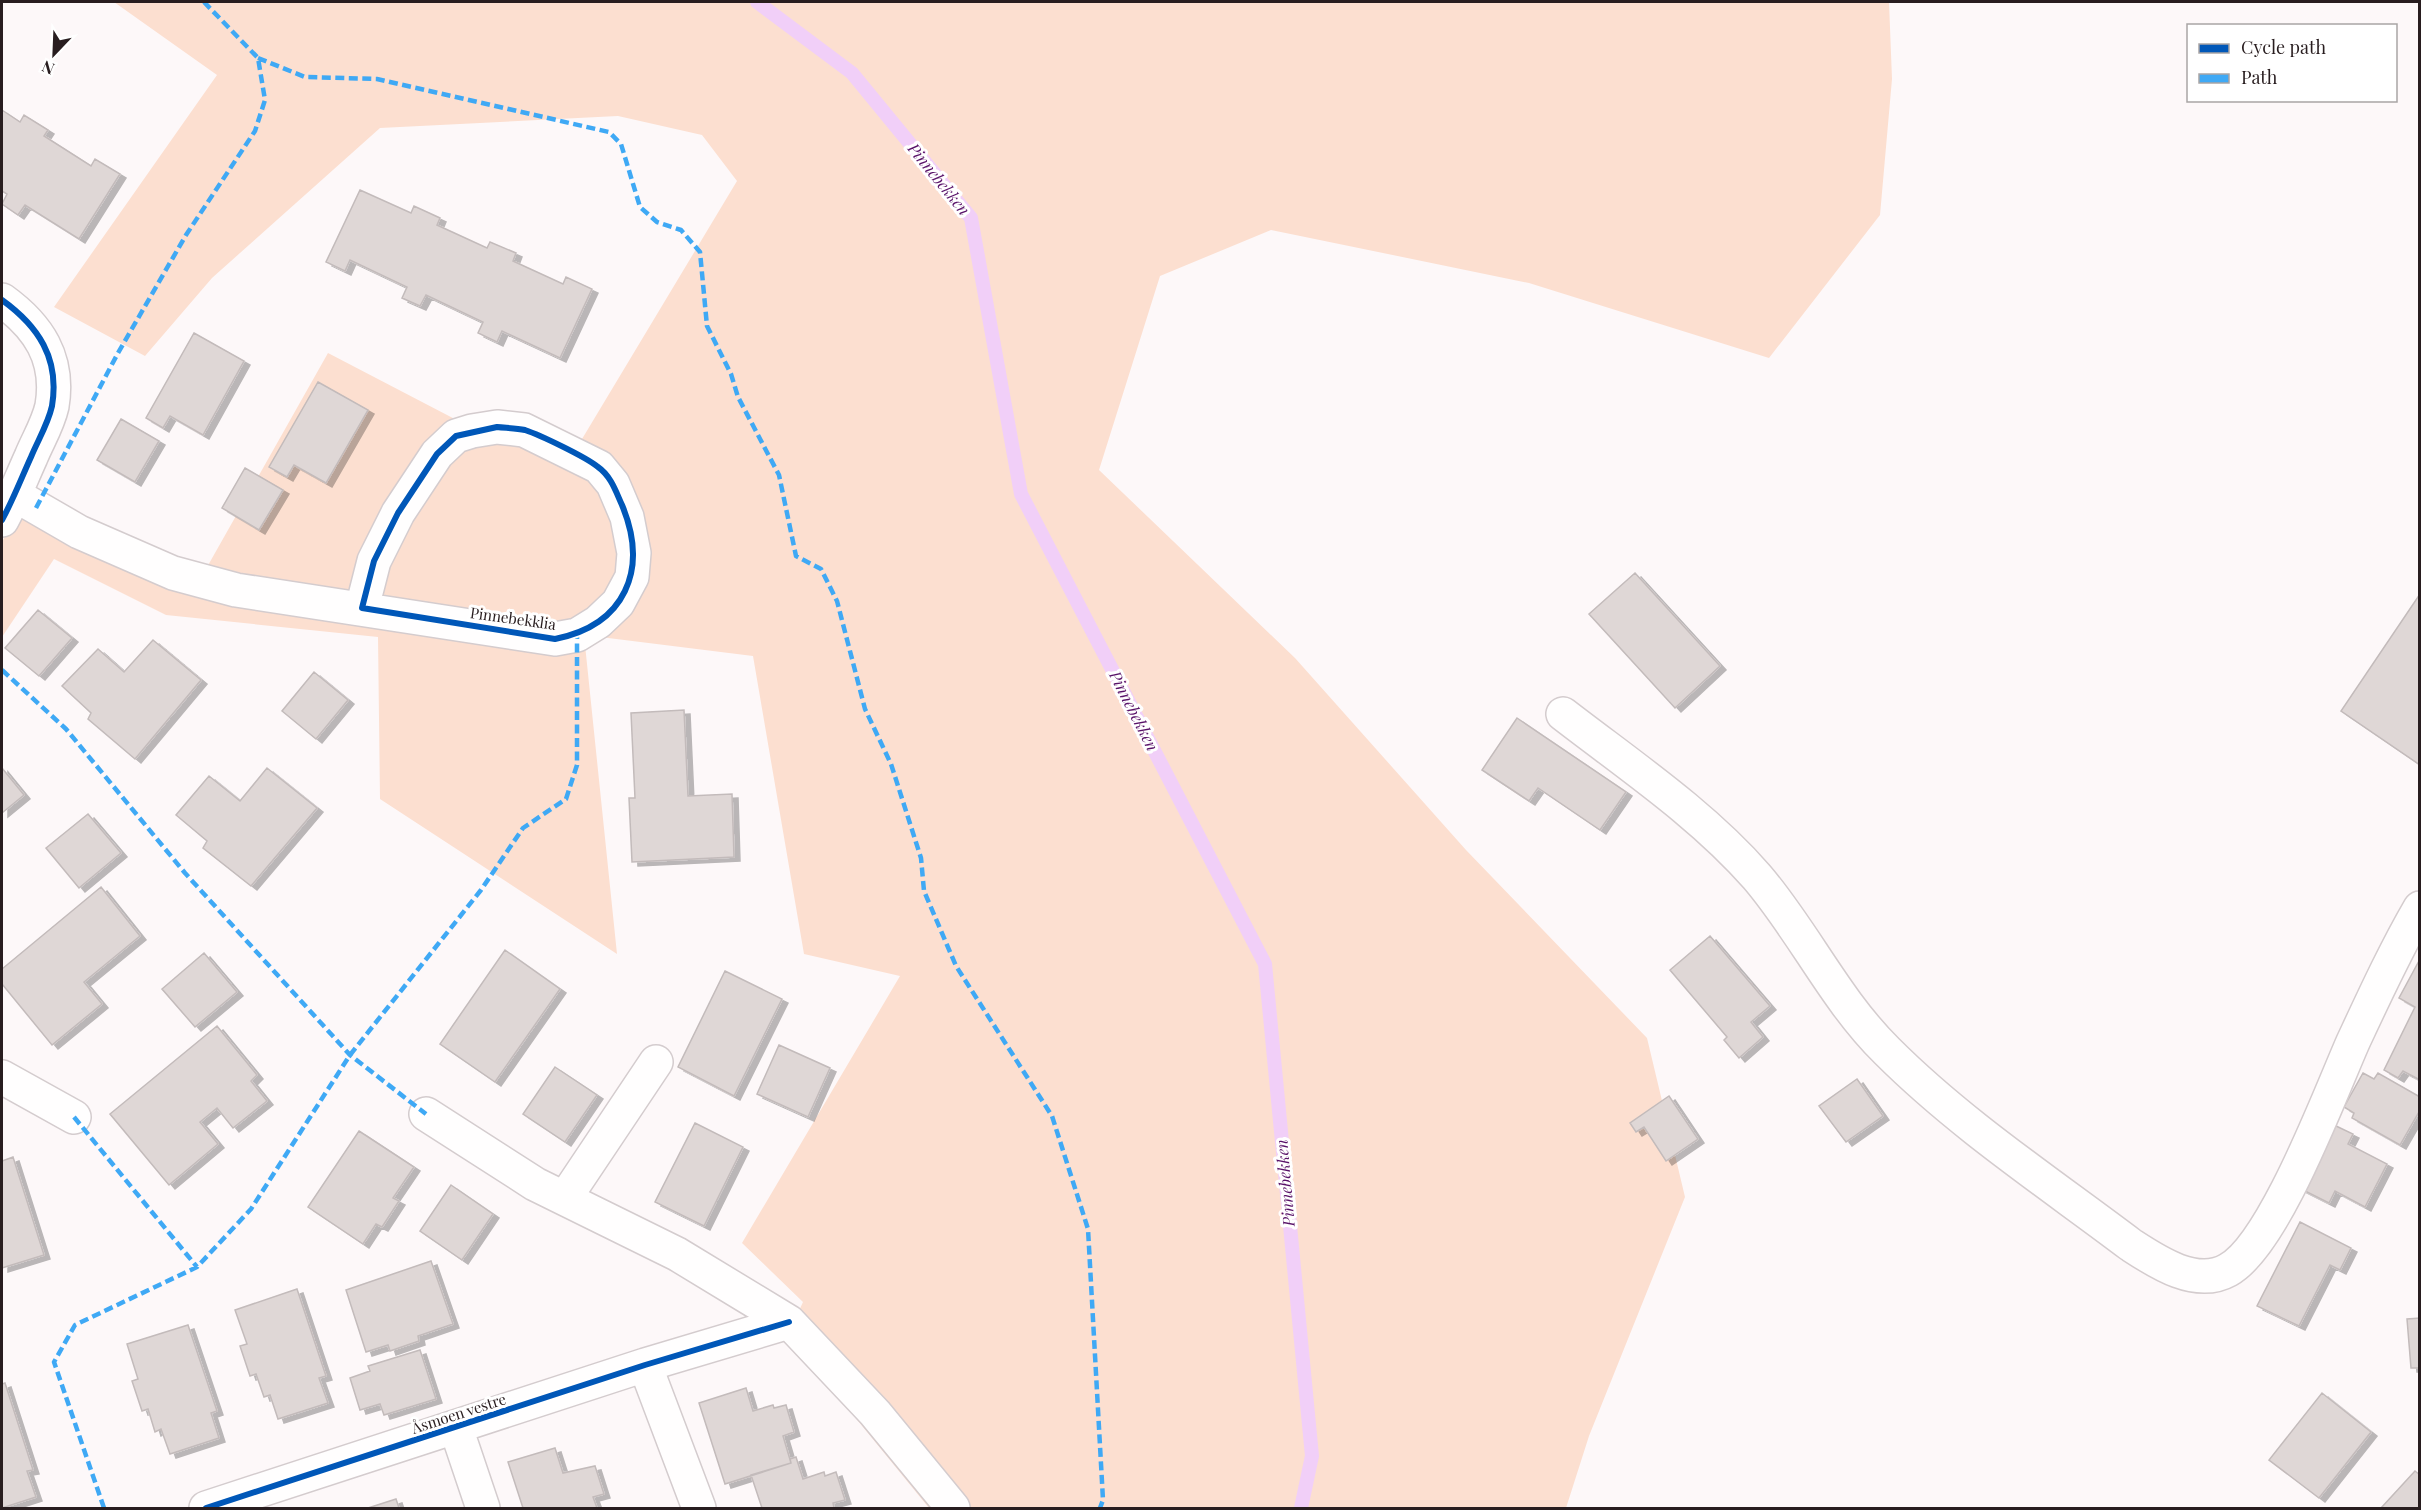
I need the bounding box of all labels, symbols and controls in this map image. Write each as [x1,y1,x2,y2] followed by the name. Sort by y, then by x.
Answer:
[24,24,84,84] north arrow
[2187,24,2397,102] legend
[2241,35,2326,59] text: Cycle path
[38,56,57,80] text: N
[2241,65,2278,89] text: Path
[903,137,975,219] water label: Pinnebekken
[469,602,558,634] street label: Pinnebekklia
[1105,666,1164,754] water label: Pinnebekken
[1270,1139,1299,1228] water label: Pinnebekken
[408,1388,509,1438] street label: Åsmoen vestre

